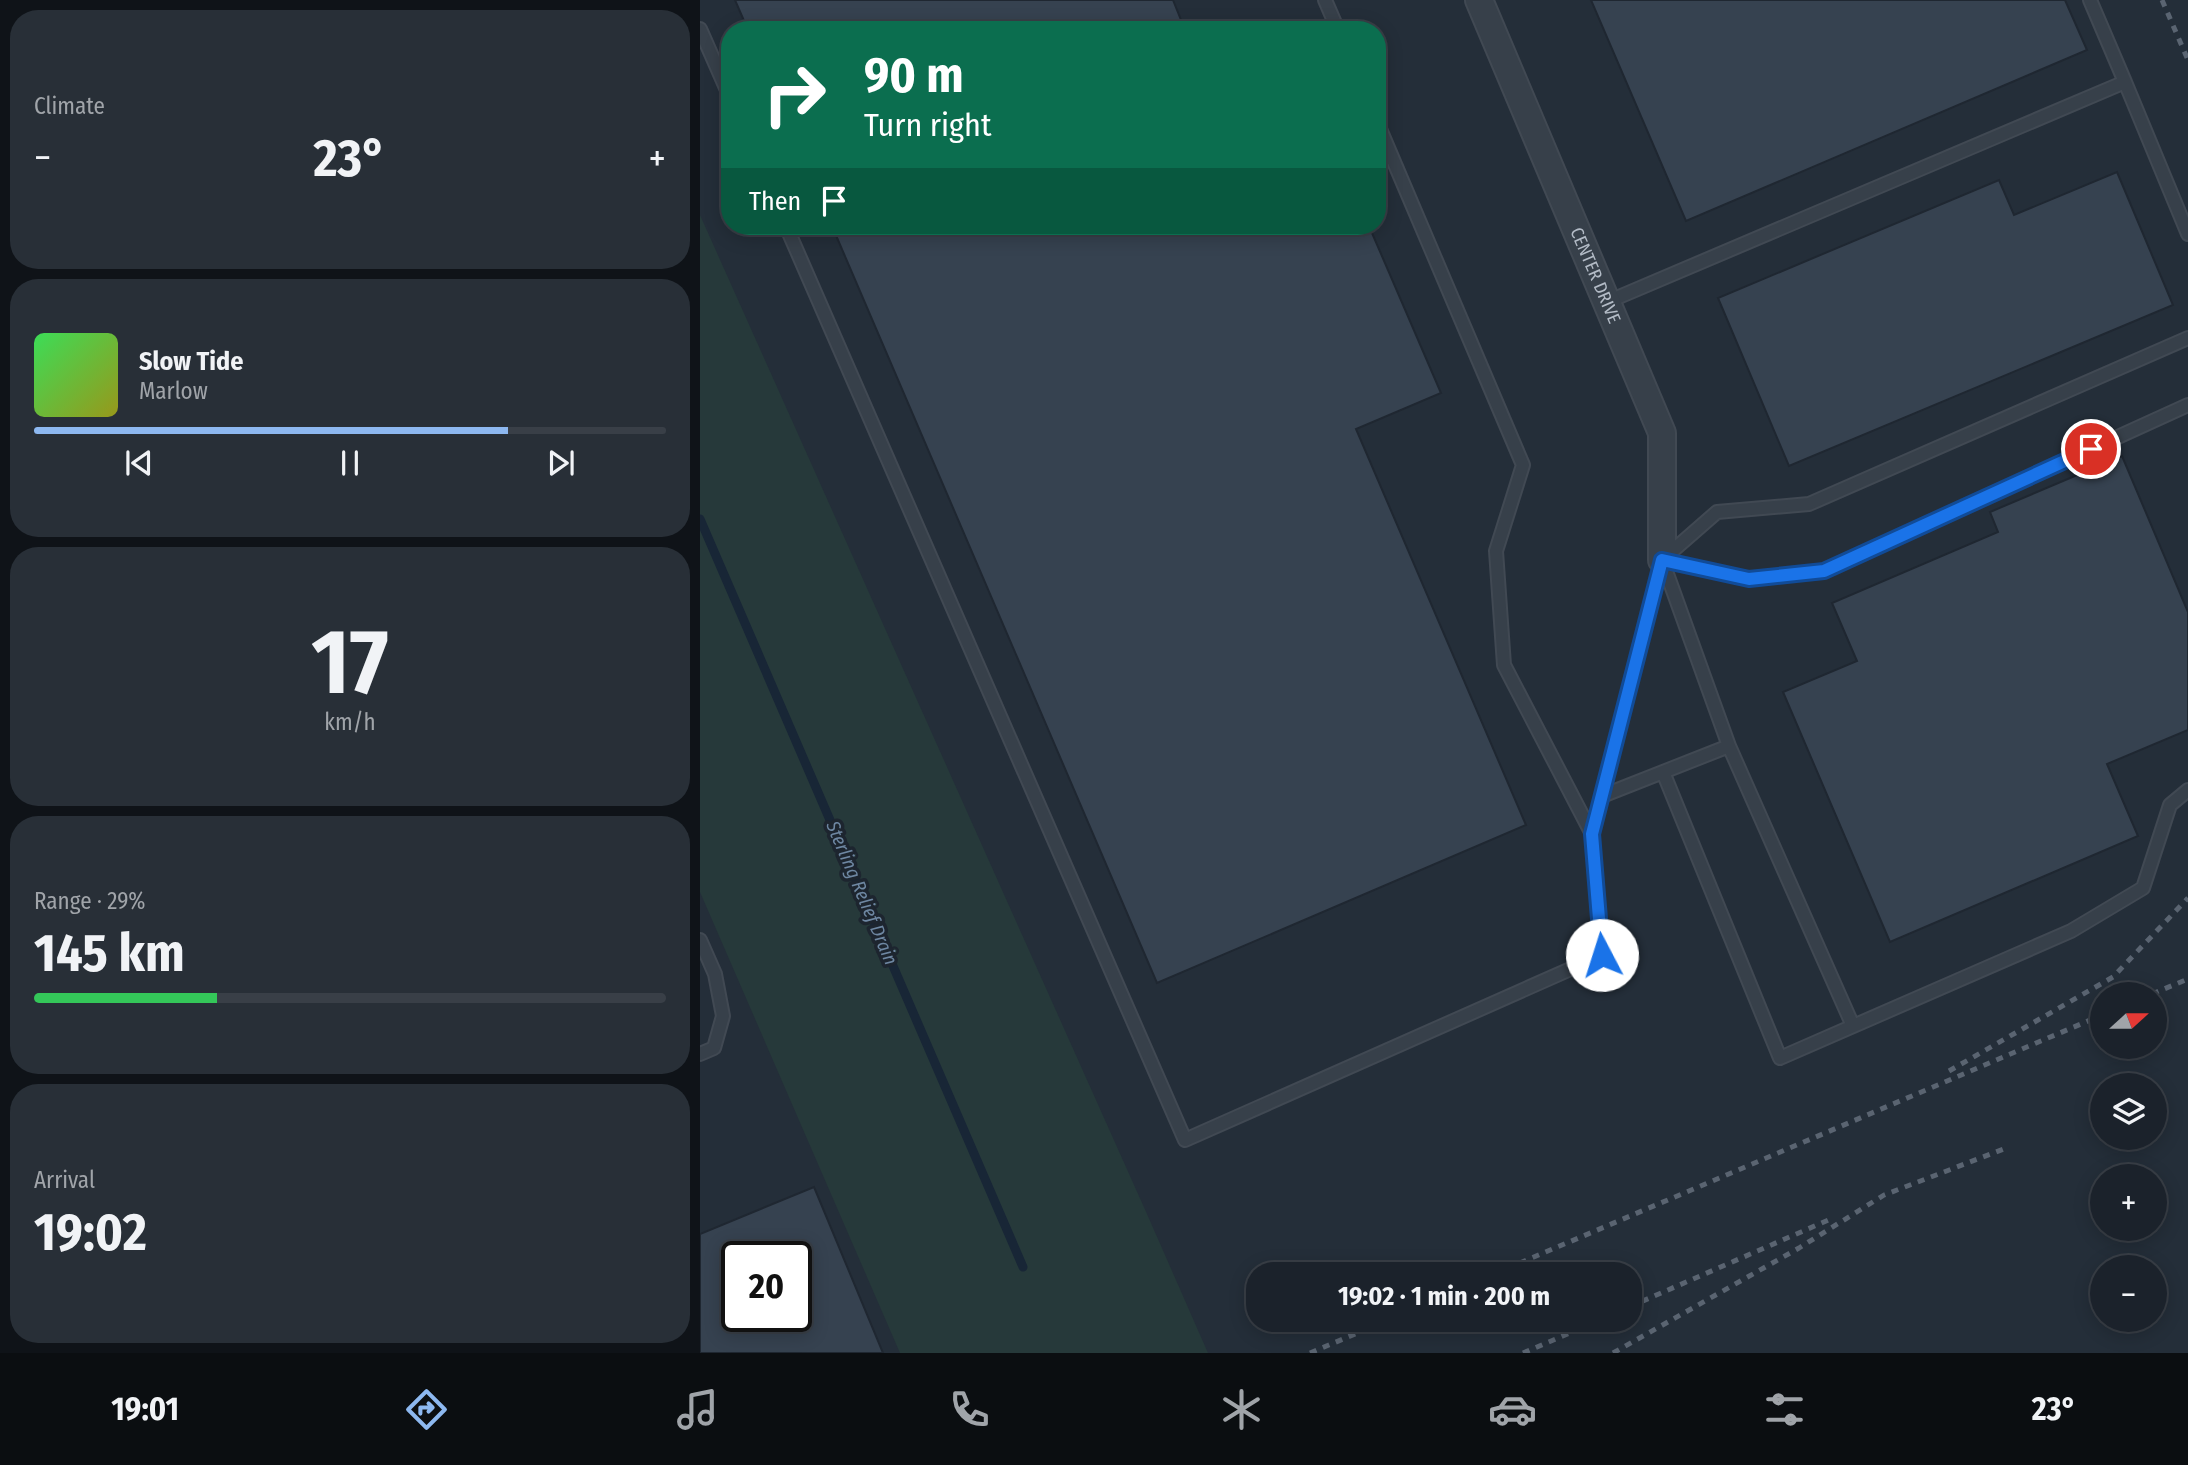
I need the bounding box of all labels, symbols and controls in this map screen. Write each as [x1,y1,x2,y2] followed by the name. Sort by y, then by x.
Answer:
[864,46,964,105] text: 90 m
[749,49,840,140] icon: right
[34,92,105,120] text: Climate
[864,106,991,144] text: Turn right
[313,127,386,190] text: 23°
[34,135,51,181] text: −
[649,135,666,181] text: +
[815,182,853,220] icon: arrive
[749,186,801,217] text: Then
[1565,224,1625,327] street label: CENTER DRIVE
[139,346,243,377] text: Slow Tide
[139,377,208,405] text: Marlow
[2061,419,2121,479] pin
[2072,430,2110,468] icon: arrive
[120,444,158,482] icon: previous
[331,444,369,482] icon: pause
[542,444,580,482] icon: next
[311,608,389,717] text: 17
[324,708,376,736] text: km/h
[821,817,903,968] water label: Sterling Relief Drain
[34,887,146,915] text: Range · 29%
[1565,918,1639,992] position arrow
[34,922,185,985] text: 145 km
[2090,982,2166,1059] north arrow
[2090,982,2167,1332] map controls
[2090,1073,2167,1150] button: layers
[2090,1164,2167,1241] button: +
[34,1166,95,1194] text: Arrival
[34,1201,147,1264] text: 19:02
[721,1241,812,1332] speed limit sign: 20
[2090,1255,2167,1332] button: −
[1338,1281,1550,1312] text: 19:02 · 1 min · 200 m
[402,1385,451,1434] icon: directions
[673,1385,722,1434] icon: music
[945,1385,994,1434] icon: phone
[1217,1385,1266,1434] icon: climate
[1488,1385,1537,1434] icon: car
[1760,1385,1809,1434] icon: filters
[111,1390,179,1428] text: 19:01
[2032,1390,2077,1428] text: 23°

